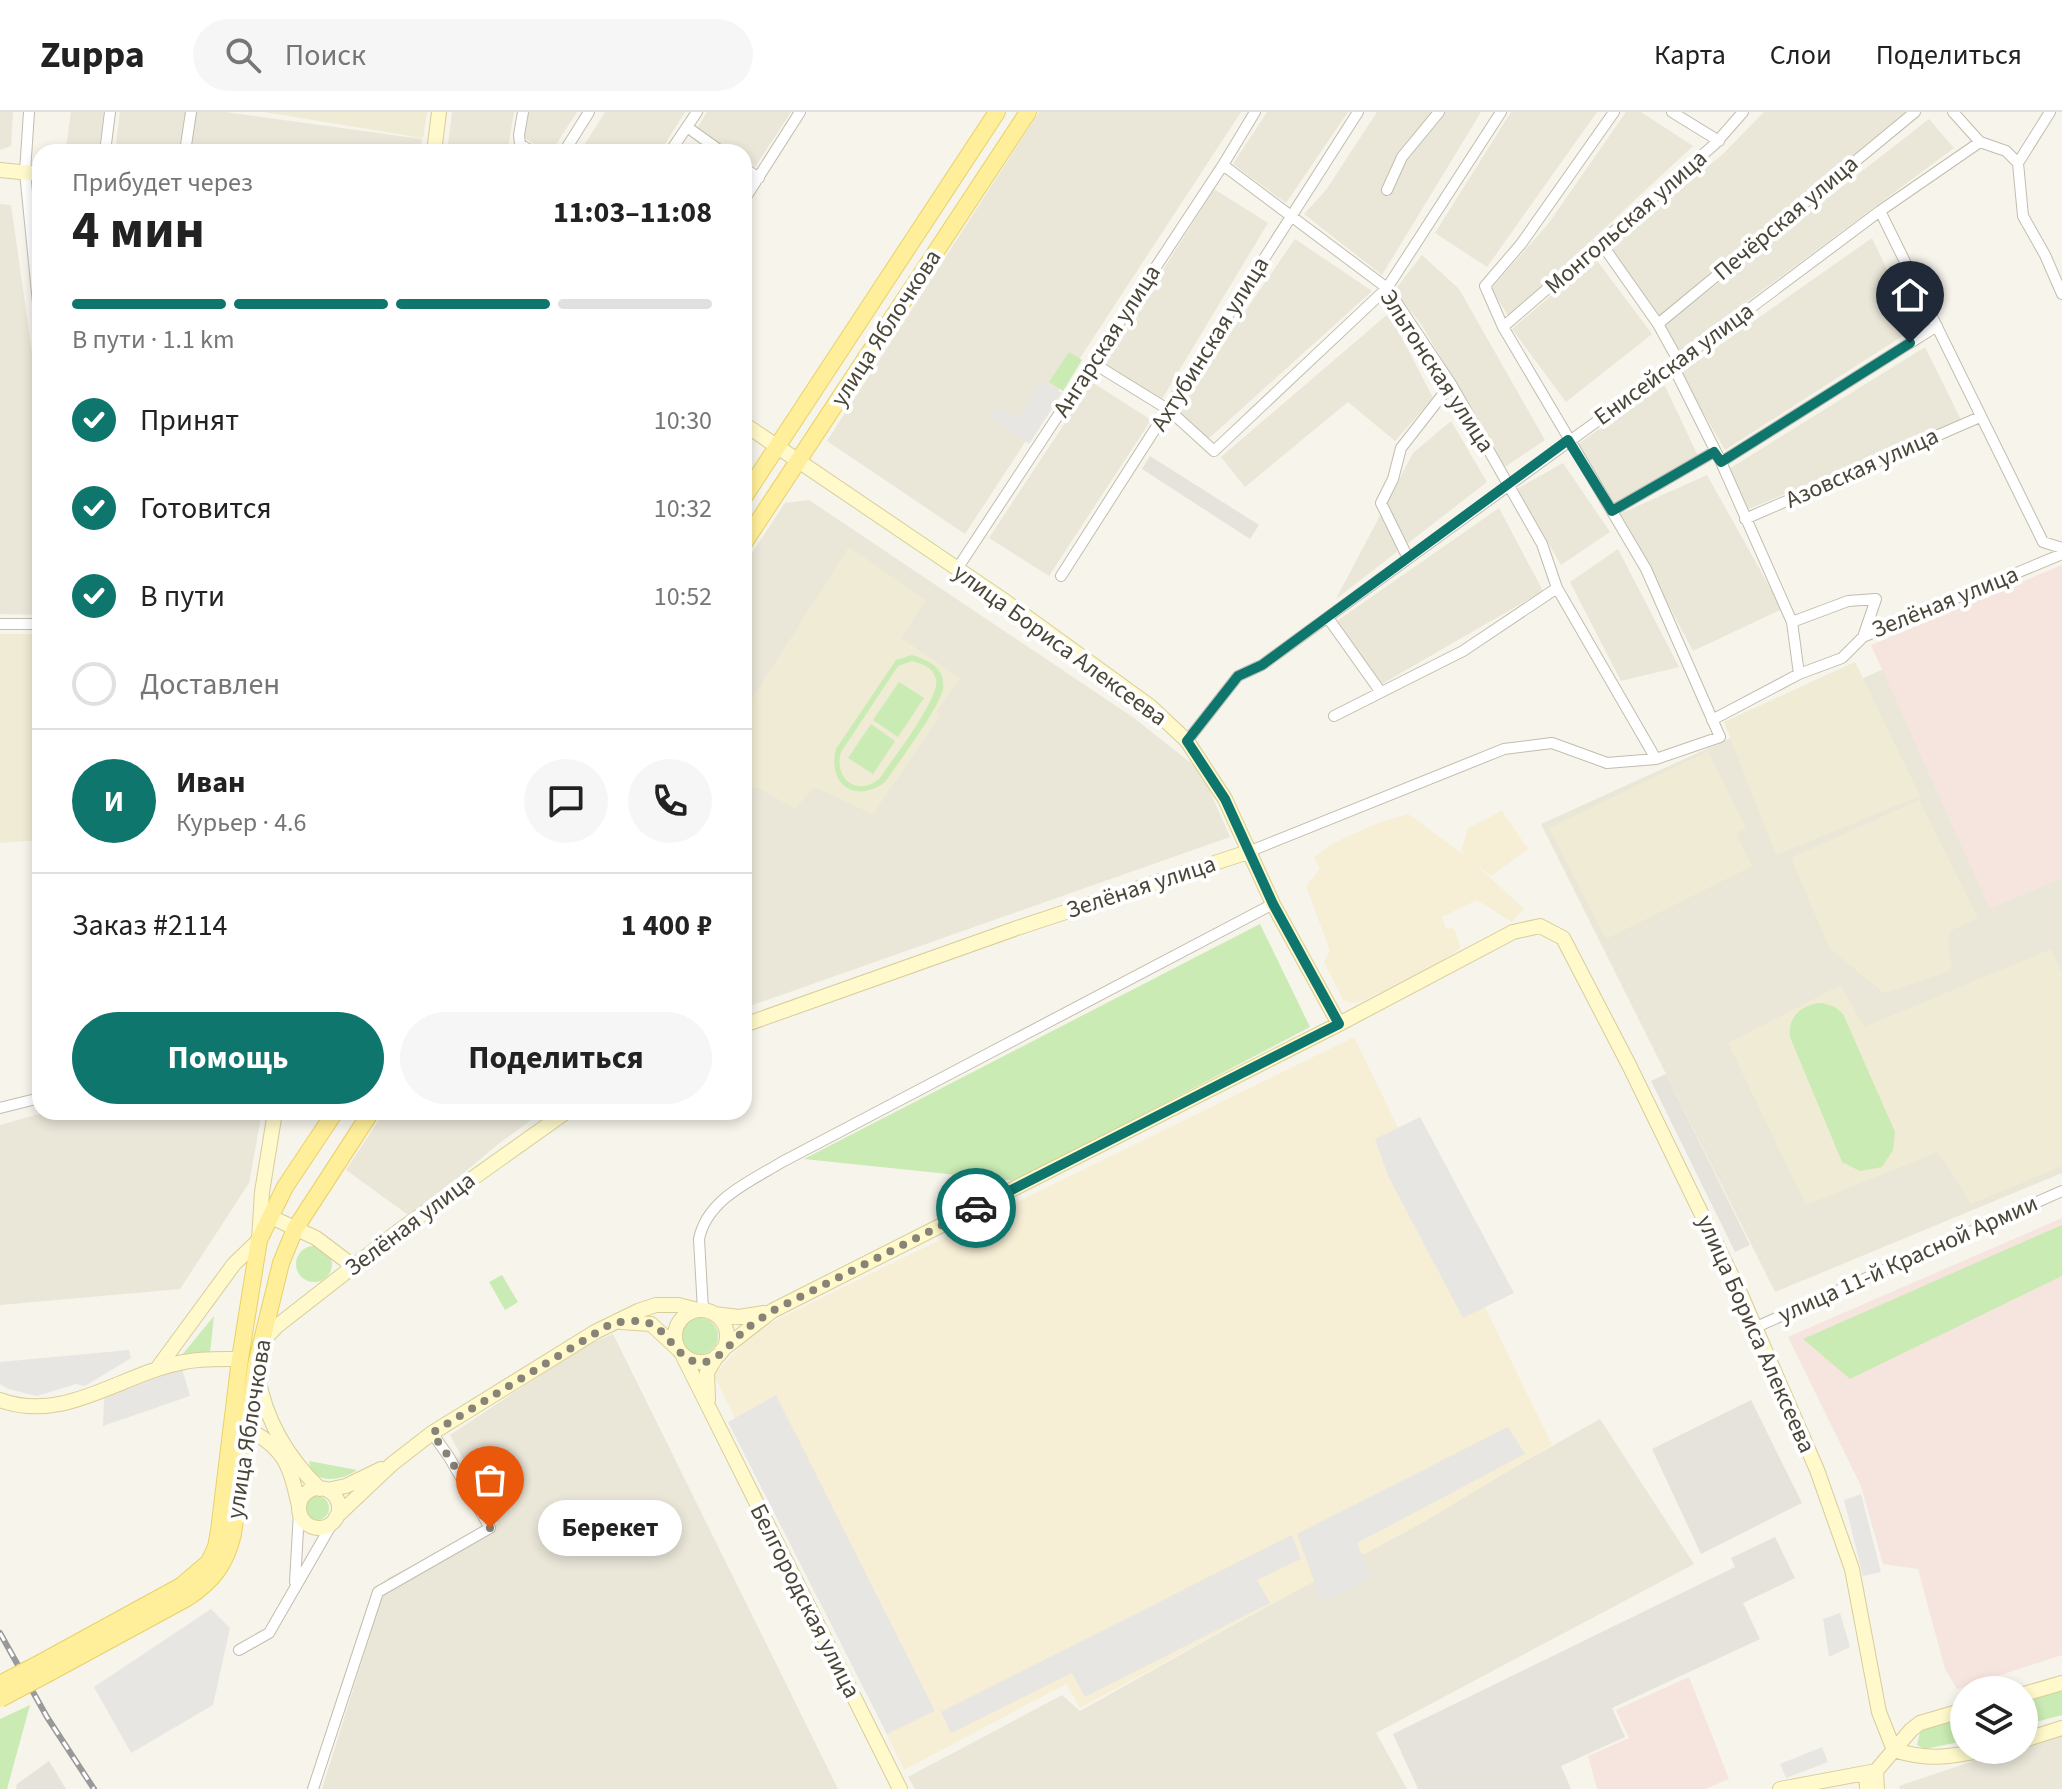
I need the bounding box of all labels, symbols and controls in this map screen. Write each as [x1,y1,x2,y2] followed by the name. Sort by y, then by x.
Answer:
[193,19,753,91] search box
[40,28,145,82] text: Zuppa
[221,33,265,77] icon: search
[285,34,366,77] text: Поиск
[1654,35,1726,75] text: Карта
[1770,35,1832,75] text: Слои
[1876,35,2022,75] text: Поделиться
[1537,142,1715,302] street label: Монгольская улица
[1706,147,1866,289] street label: Печёрская улица
[72,164,253,201] text: Прибудет через
[553,191,712,234] text: 11:03–11:08
[72,194,205,268] text: 4 мин
[822,242,950,414] street label: улица Яблочкова
[1142,250,1278,438] street label: Ахтубинская улица
[1044,258,1170,424] street label: Ангарская улица
[1876,261,1944,343] pin
[1888,273,1932,317] icon: home
[1371,283,1503,459] street label: Эльтонская улица
[1587,294,1761,434] street label: Енисейская улица
[72,321,234,358] text: В пути · 1.1 km
[72,398,116,442] icon: check
[140,399,239,442] text: Принят
[654,402,712,439] text: 10:30
[1780,419,1944,517] street label: Азовская улица
[72,486,116,530] icon: check
[140,487,272,530] text: Готовится
[654,490,712,527] text: 10:32
[946,555,1174,735] street label: улица Бориса Алексеева
[1866,557,2024,647] street label: Зелёная улица
[72,574,116,618] icon: check
[140,575,225,618] text: В пути
[654,578,712,615] text: 10:52
[140,663,280,706] text: Доставлен
[524,759,608,843] button: chat
[628,759,712,843] button: phone
[176,761,245,804] text: Иван
[104,780,124,823] text: И
[176,804,306,841] text: Курьер · 4.6
[1062,846,1220,928] street label: Зелёная улица
[72,904,228,947] text: Заказ #2114
[621,904,712,947] text: 1 400 ₽
[72,1012,384,1104] button: Помощь
[400,1012,712,1104] button: Поделиться
[337,1163,483,1285] street label: Зелёная улица
[936,1168,1016,1248] courier
[954,1186,998,1230] icon: car
[1773,1186,2043,1332] street label: улица 11-й Красной Армии
[1688,1209,1824,1459] street label: улица Бориса Алексеева
[218,1337,280,1521] street label: улица Яблочкова
[456,1446,524,1528] pin
[468,1458,512,1502] icon: bag
[741,1498,869,1704] street label: Белгородская улица
[538,1500,682,1556] callout: Берекет
[562,1509,659,1546] text: Берекет
[1950,1676,2038,1764] map controls
[1950,1676,2038,1764] button: layers

